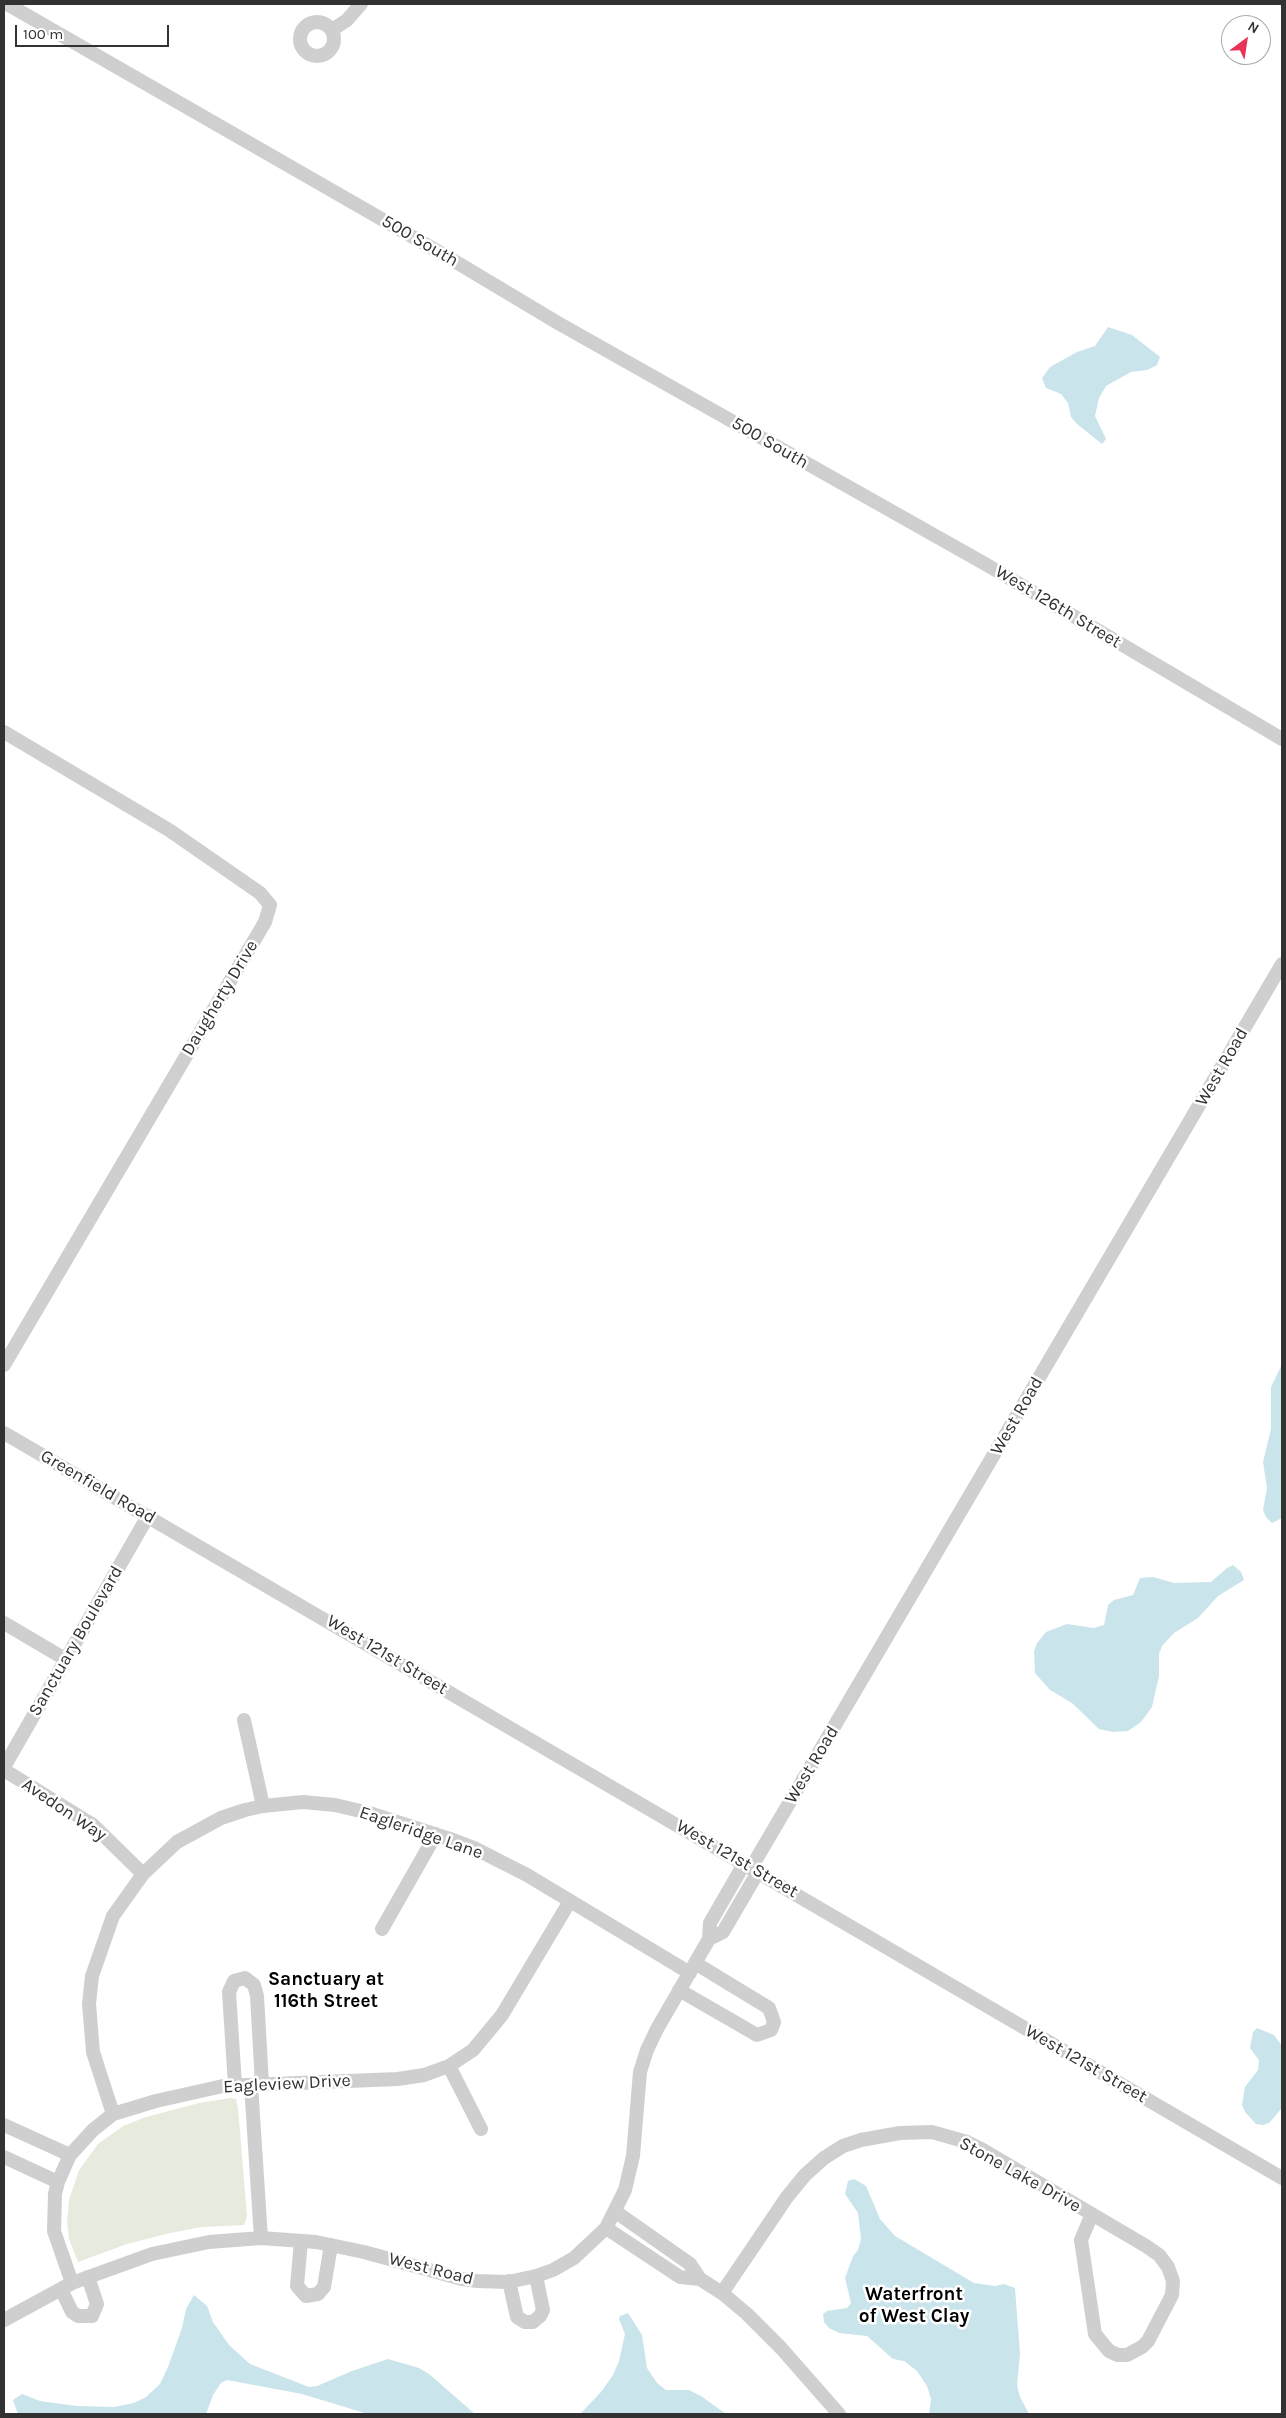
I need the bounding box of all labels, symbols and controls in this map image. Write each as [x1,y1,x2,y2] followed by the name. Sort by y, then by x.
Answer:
[18,15,171,47] scale bar
[1221,15,1271,65] north arrow
[1245,18,1262,37] text: N
[23,25,63,43] text: 100 m
[378,210,462,272] street label: 500 South
[728,412,812,474] street label: 500 South
[991,561,1125,653] street label: West 126th Street
[177,936,263,1060] street label: Daugherty Drive
[1191,1024,1253,1110] street label: West Road
[986,1373,1048,1459] street label: West Road
[36,1445,160,1529] street label: Greenfield Road
[24,1562,128,1720] street label: Sanctuary Boulevard
[323,1610,451,1700] street label: West 121st Street
[780,1722,844,1808] street label: West Road
[17,1774,111,1846] street label: Avedon Way
[356,1802,486,1864] street label: Eagleridge Lane
[672,1815,802,1903] street label: West 121st Street
[268,1969,384,2013] district label: Sanctuary at 116th Street
[1021,2020,1151,2108] street label: West 121st Street
[223,2070,351,2098] street label: Eagleview Drive
[955,2133,1085,2217] street label: Stone Lake Drive
[386,2248,476,2290] street label: West Road
[859,2284,969,2328] district label: Waterfront of West Clay

